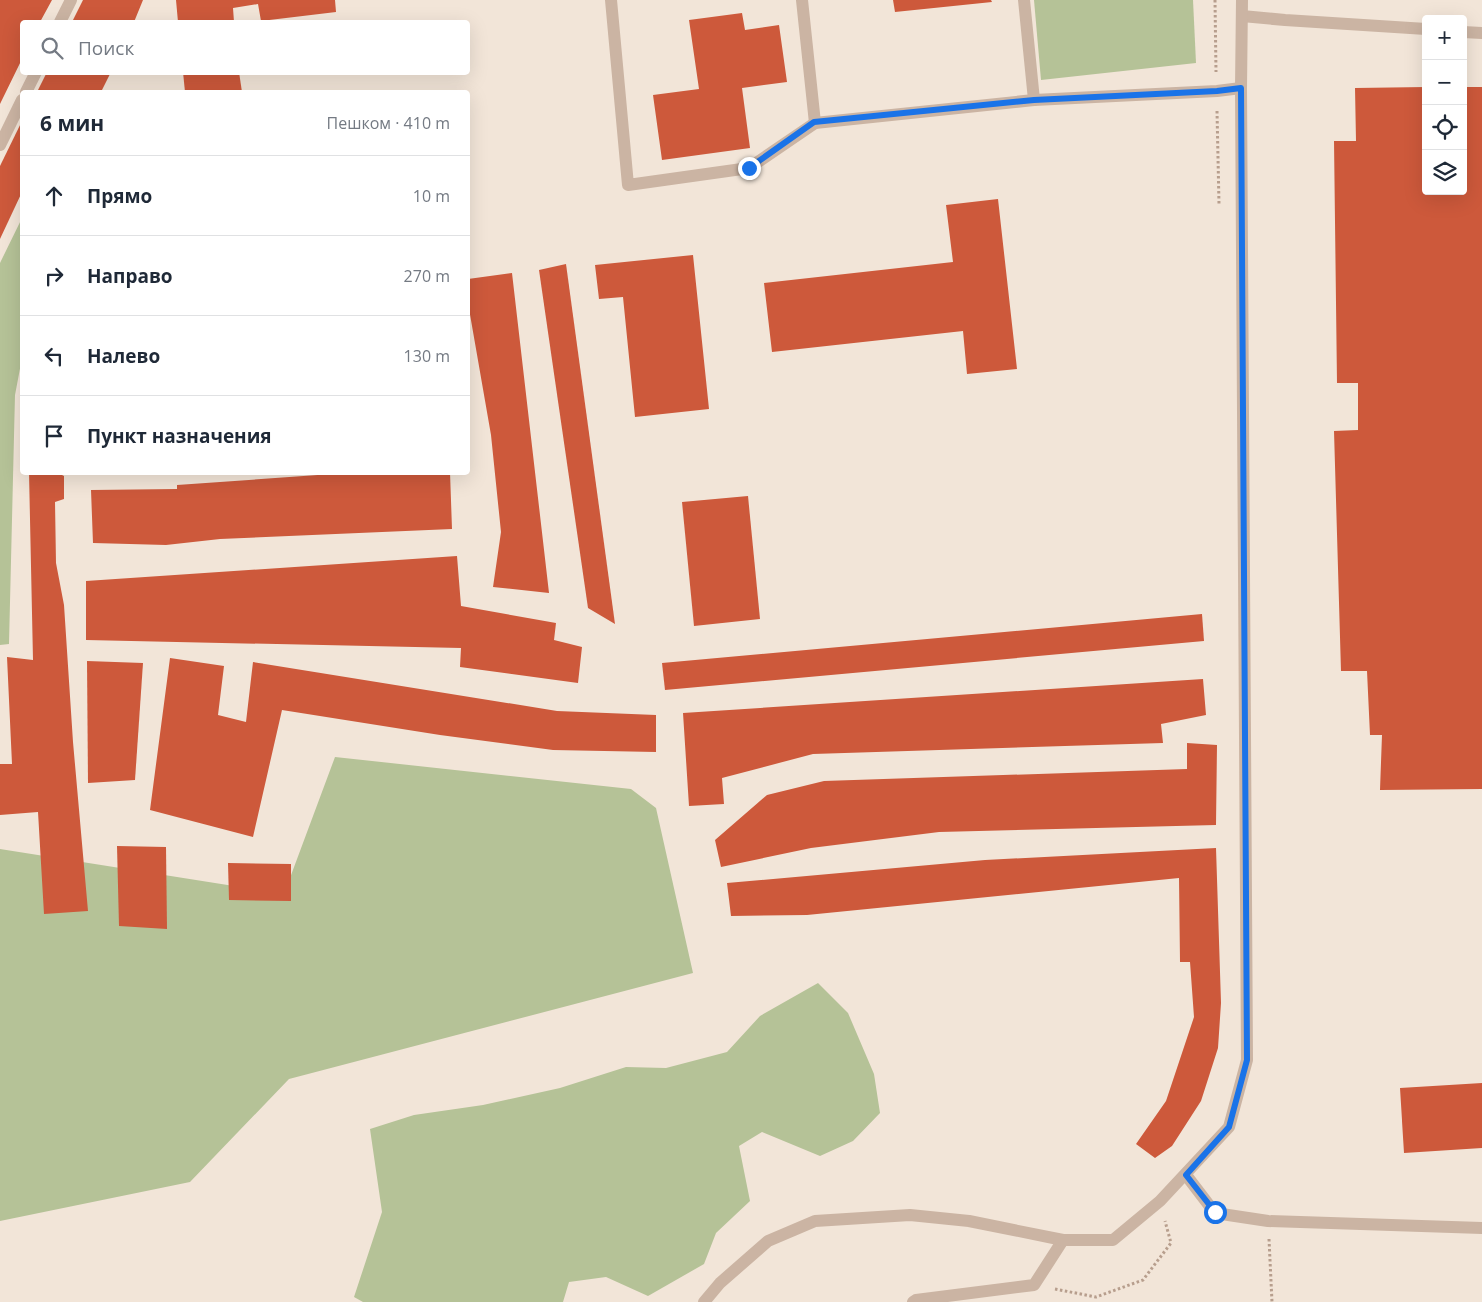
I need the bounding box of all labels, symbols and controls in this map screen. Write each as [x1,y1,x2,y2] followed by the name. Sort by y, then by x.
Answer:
[1422,15,1467,195] map controls
[1422,15,1467,60] button: +
[20,20,470,75] search box
[38,34,66,62] icon: search
[78,35,134,61] text: Поиск
[1422,60,1467,105] button: −
[1422,105,1467,150] button: locate
[40,109,104,137] text: 6 мин
[327,112,450,134] text: Пешком · 410 m
[1422,150,1467,195] button: layers
[738,157,761,180] route end
[40,182,68,210] icon: ahead
[87,183,152,209] text: Прямо
[413,185,450,207] text: 10 m
[40,262,68,290] icon: right
[87,263,173,289] text: Направо
[404,265,450,287] text: 270 m
[40,342,68,370] icon: left
[87,343,160,369] text: Налево
[404,345,450,367] text: 130 m
[40,422,68,450] icon: arrive
[87,423,272,449] text: Пункт назначения
[1204,1201,1227,1224] route start

